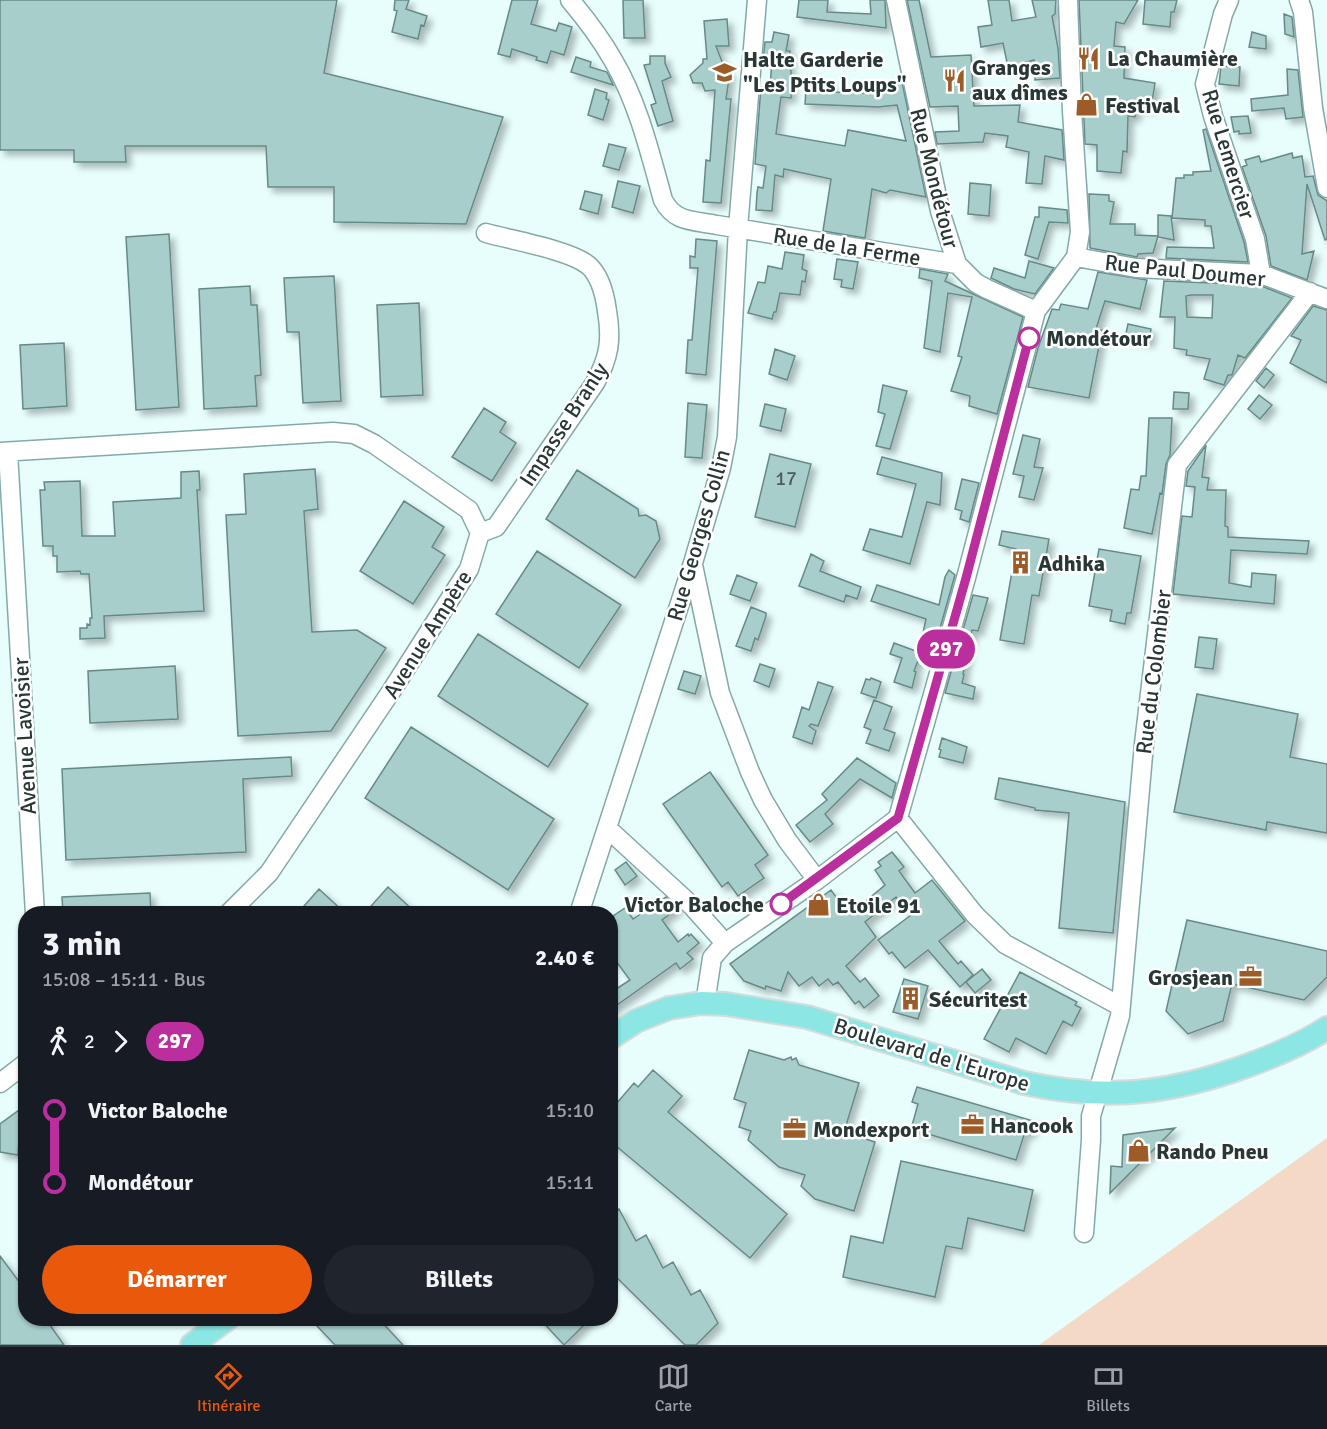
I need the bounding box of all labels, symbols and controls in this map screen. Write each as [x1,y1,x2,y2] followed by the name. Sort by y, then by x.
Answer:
[1076,45,1102,71] restaurant icon: La Chaumière
[1107,45,1238,72] place label: La Chaumière
[743,46,907,98] place label: Halte Garderie "Les Ptits Loups"
[972,54,1068,106] place label: Granges aux dîmes
[712,59,738,85] school or university icon: Halte Garderie "Les Ptits Loups"
[941,67,967,93] restaurant icon: Granges aux dîmes
[1196,86,1261,222] street label: Rue Lemercier
[1074,92,1100,118] shop icon: Festival
[1105,92,1180,119] place label: Festival
[904,105,965,251] street label: Rue Mondétour
[771,222,923,271] street label: Rue de la Ferme
[1103,249,1267,292] street label: Rue Paul Doumer
[1046,325,1151,352] place label: Mondétour
[1018,327,1040,349] marker: Mondétour
[513,357,614,491] street label: Impasse Branly
[661,446,736,624] street label: Rue Georges Collin
[775,466,797,491] house number: 17
[1007,550,1033,576] building icon: Adhika
[1038,550,1105,577] place label: Adhika
[377,565,478,703] street label: Avenue Ampère
[1130,588,1177,756] street label: Rue du Colombier
[912,630,980,668] line badge: 297
[929,636,963,662] text: 297
[7,657,42,815] street label: Avenue Lavoisier
[624,891,764,918] place label: Victor Baloche
[805,892,831,918] shop icon: Etoile 91
[836,892,921,919] place label: Etoile 91
[770,893,792,915] marker: Victor Baloche
[42,924,122,965] text: 3 min
[535,944,594,971] text: 2.40 €
[1148,964,1233,991] place label: Grosjean
[1238,964,1264,990] office icon: Grosjean
[42,967,205,992] text: 15:08 – 15:11 · Bus
[898,986,924,1012] building icon: Sécuritest
[929,986,1027,1013] place label: Sécuritest
[831,1012,1033,1097] street label: Boulevard de l'Europe
[42,1025,75,1058] icon: walk
[104,1025,137,1058] icon: forward
[158,1028,192,1054] text: 297
[84,1029,95,1054] text: 2
[88,1097,228,1124] text: Victor Baloche
[545,1098,594,1123] text: 15:10
[959,1112,985,1138] office icon: Hancook
[990,1112,1074,1139] place label: Hancook
[782,1116,808,1142] office icon: Mondexport
[813,1116,929,1143] place label: Mondexport
[1125,1138,1151,1164] shop icon: Rando Pneu
[1156,1138,1269,1165] place label: Rando Pneu
[88,1169,193,1196] text: Mondétour
[545,1170,594,1195] text: 15:11
[42,1245,312,1314] button: Démarrer
[324,1245,594,1314] button: Billets
[197,1360,260,1416] tab: Itinéraire
[655,1360,692,1416] tab: Carte
[1086,1360,1130,1416] tab: Billets

